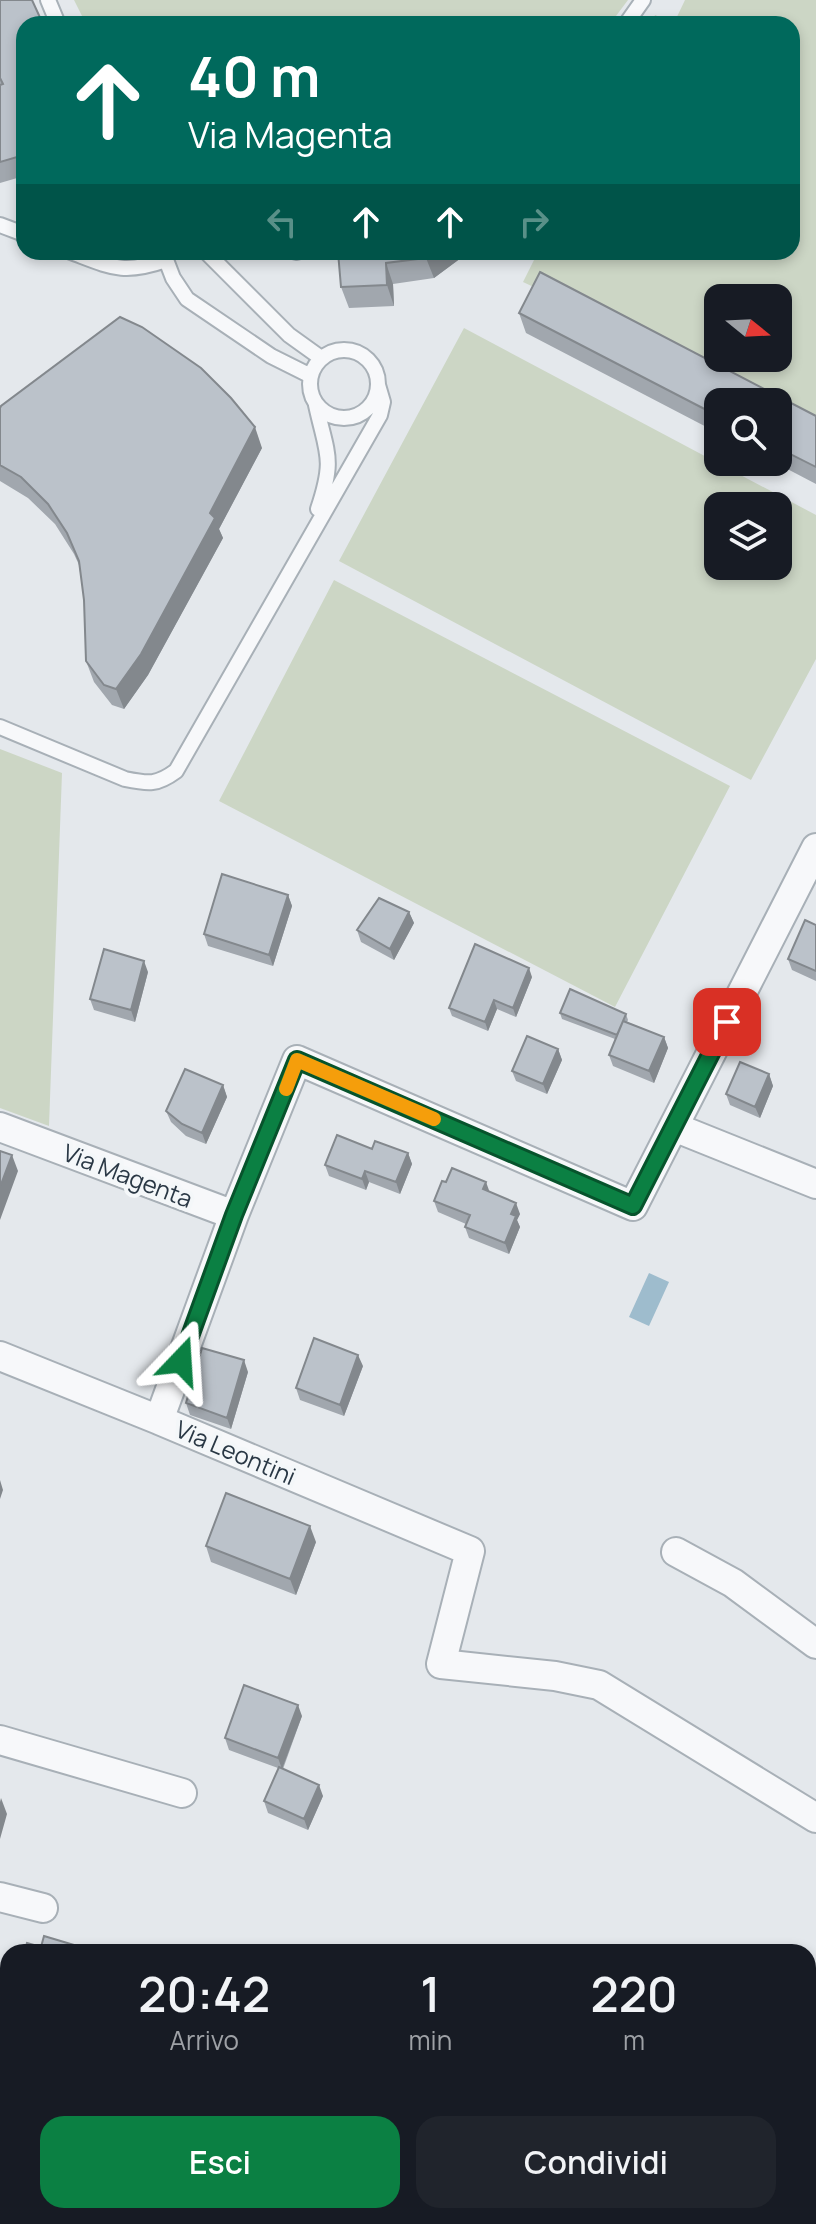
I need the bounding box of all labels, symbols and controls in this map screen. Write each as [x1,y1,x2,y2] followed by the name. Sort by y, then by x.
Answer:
[188,37,320,114] text: 40 m
[56,48,160,152] icon: ahead
[188,110,392,159] text: Via Magenta
[260,200,304,244] icon: left
[344,200,388,244] icon: ahead
[428,200,472,244] icon: ahead
[512,200,556,244] icon: right
[704,284,792,372] north arrow
[704,284,792,580] map controls
[704,388,792,476] button: search
[704,492,792,580] button: layers
[693,988,761,1056] pin
[705,1000,749,1044] icon: arrive
[58,1135,198,1215] street label: Via Magenta
[139,1319,223,1403] position arrow
[171,1412,301,1492] street label: Via Leontini
[138,1961,270,2026] text: 20:42
[420,1961,440,2026] text: 1
[590,1961,678,2026] text: 220
[170,2022,239,2058] text: Arrivo
[409,2022,452,2058] text: min
[623,2022,645,2058] text: m
[40,2116,400,2208] button: Esci
[416,2116,776,2208] button: Condividi

